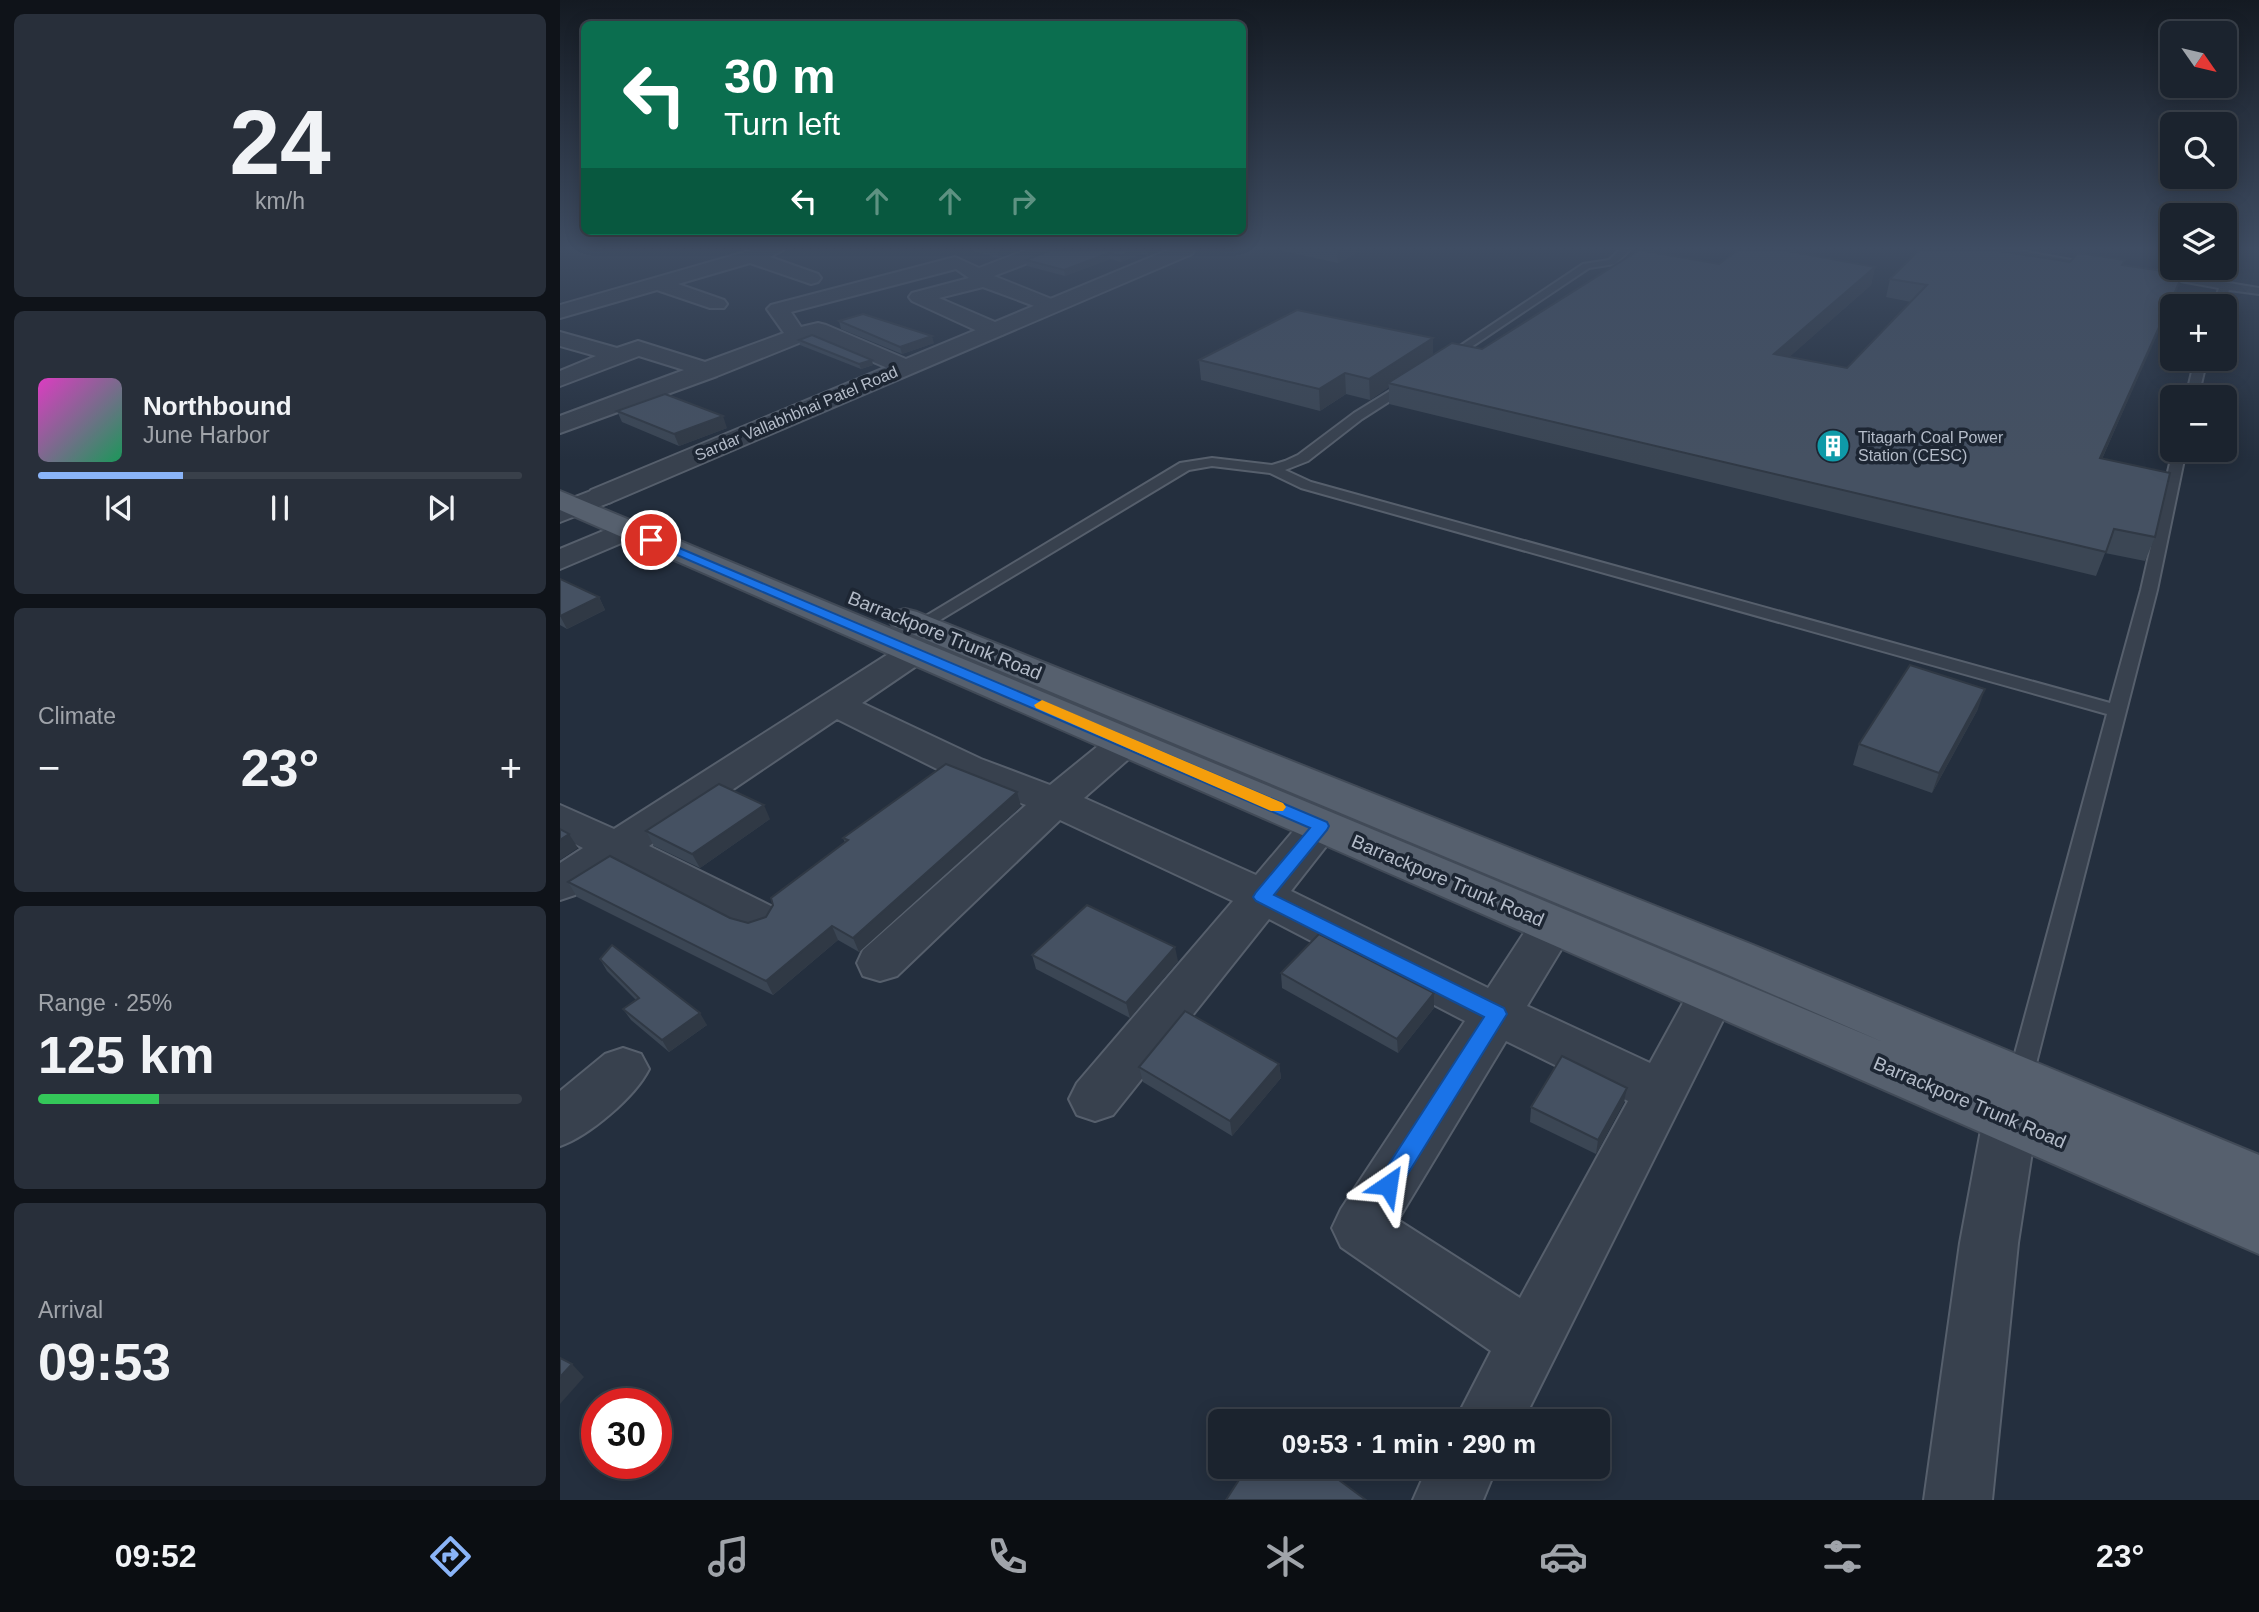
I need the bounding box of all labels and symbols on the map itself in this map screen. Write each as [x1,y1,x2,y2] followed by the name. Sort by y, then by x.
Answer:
[2160,21,2236,98] north arrow
[692,363,900,464] street label: Sardar Vallabhbhai Patel Road
[1814,427,1852,465] building icon: Titagarh Coal Power Station (CESC)
[1858,429,2004,464] place label: Titagarh Coal Power Station (CESC)
[621,510,681,570] pin
[845,587,1045,684] street label: Barrackpore Trunk Road
[1348,830,1547,931] street label: Barrackpore Trunk Road
[1870,1052,2069,1153] street label: Barrackpore Trunk Road
[1351,1148,1425,1222] position arrow
[581,1388,672,1479] speed limit sign: 30

